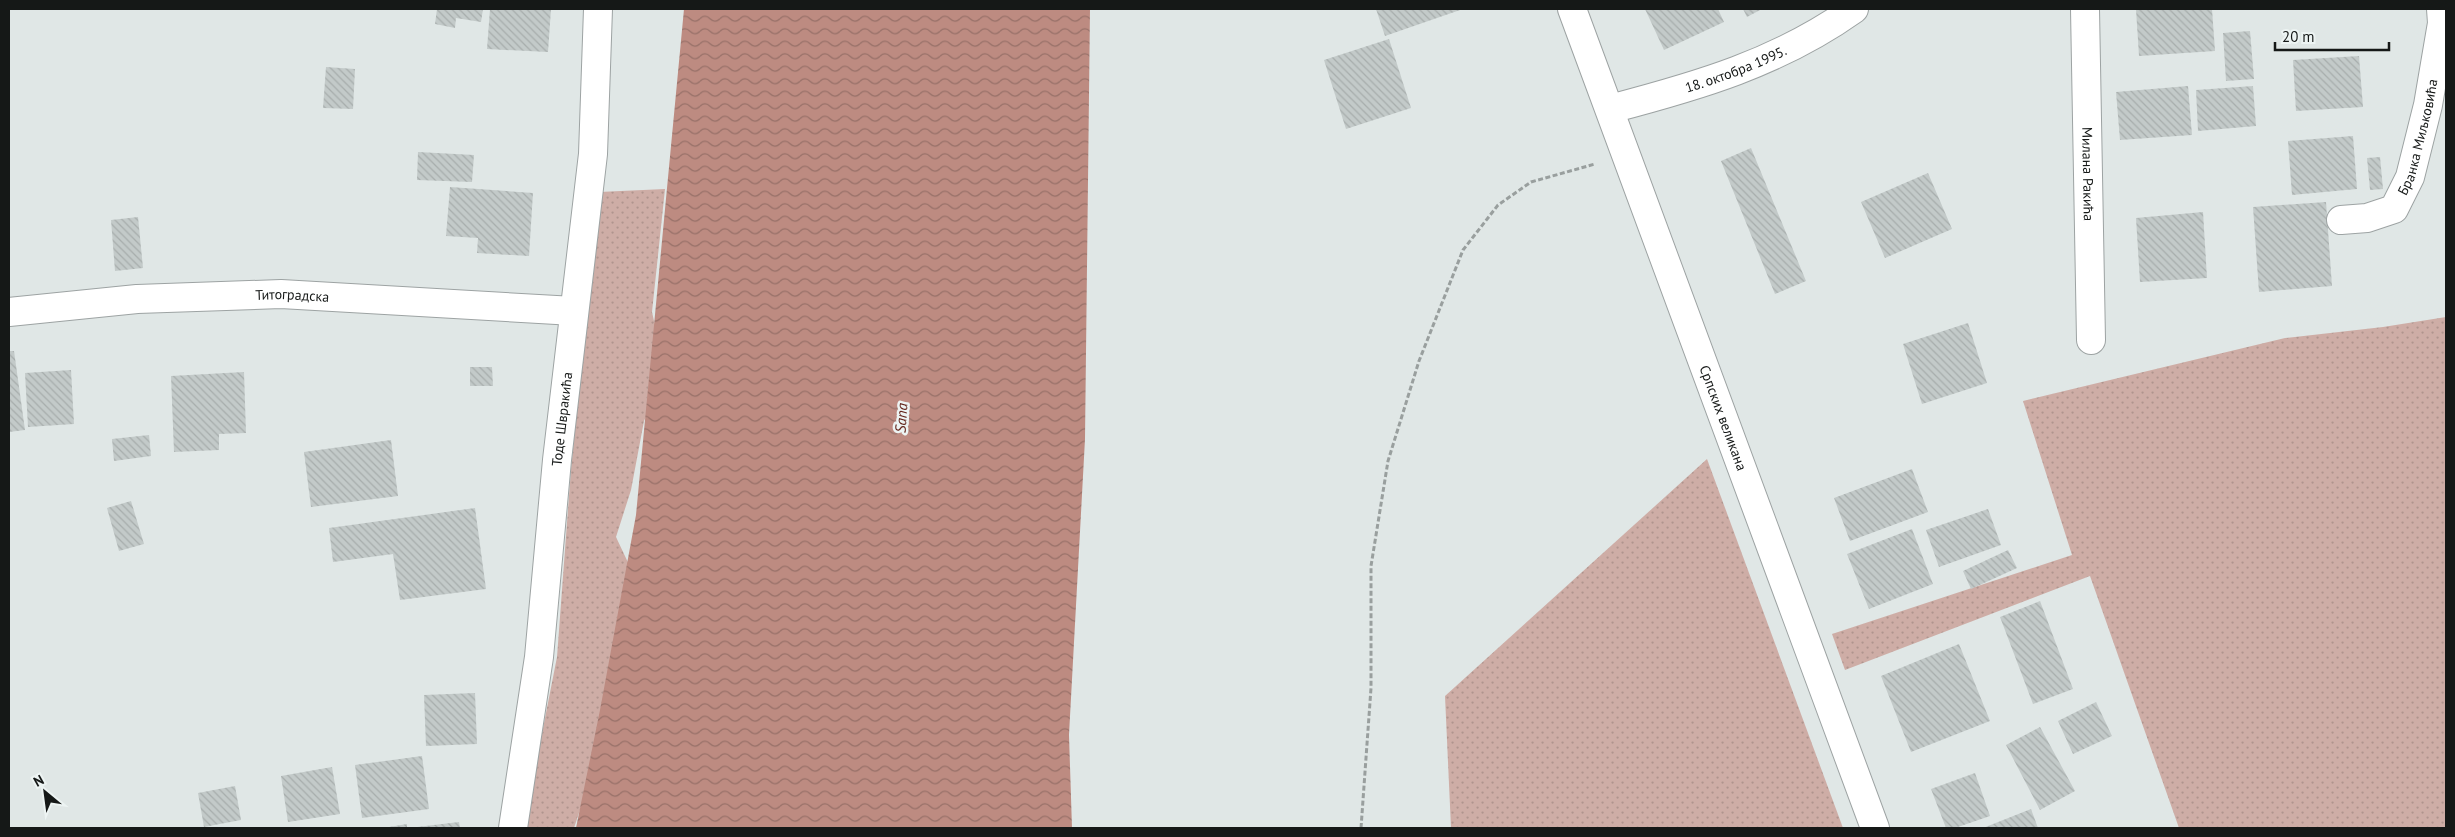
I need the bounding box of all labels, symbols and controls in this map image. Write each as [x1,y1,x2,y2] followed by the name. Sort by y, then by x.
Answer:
[2275,20,2389,52] scale bar
[2282,27,2315,46] text: 20 m
[1683,41,1789,97] street label: 18. октобра 1995.
[2393,78,2441,198] street label: Бранка Миљковића
[2078,127,2098,221] street label: Милана Ракића
[255,285,330,306] street label: Титоградска
[1696,363,1751,473] street label: Српских великана
[547,371,576,467] street label: Тоде Швракића
[890,402,912,434] water label: Sana
[20,767,70,817] north arrow
[30,771,47,791] text: N

